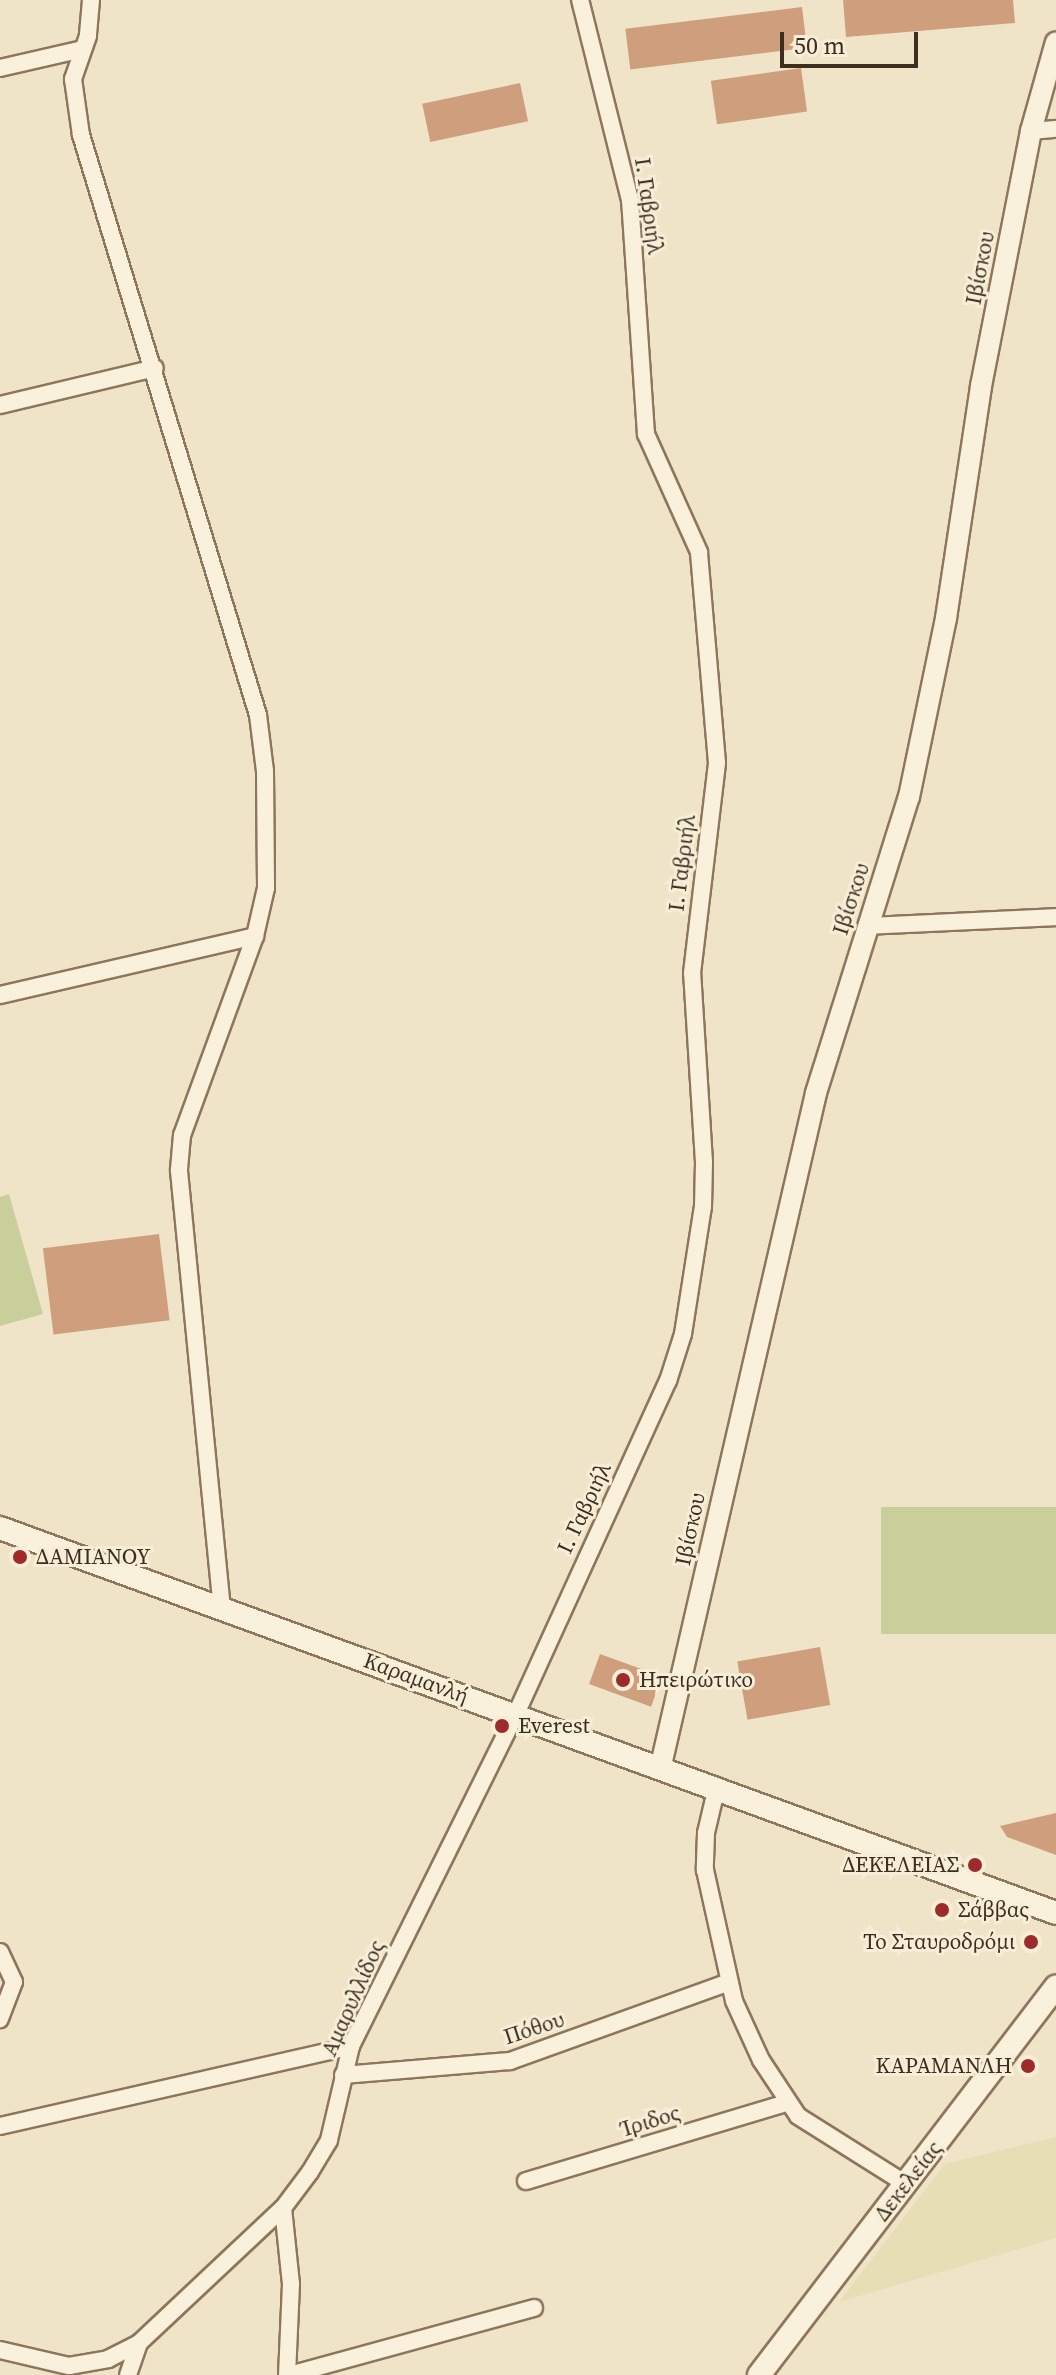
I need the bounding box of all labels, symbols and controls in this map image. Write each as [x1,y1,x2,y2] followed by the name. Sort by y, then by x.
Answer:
[784,16,922,66] scale bar
[794,29,845,62] text: 50 m
[629,156,669,256] street label: Ι. Γαβριήλ
[960,229,1000,307] street label: Ιβίσκου
[663,813,701,913] street label: Ι. Γαβριήλ
[827,860,875,938] street label: Ιβίσκου
[551,1458,617,1558] street label: Ι. Γαβριήλ
[669,1490,711,1568] street label: Ιβίσκου
[36,1544,150,1570] place label: ΔΑΜΙΑΝΟΥ
[11,1548,29,1566] marker: ΔΑΜΙΑΝΟΥ
[360,1647,472,1709] street label: Καραμανλή
[639,1667,753,1693] place label: Ηπειρώτικο
[614,1671,632,1689] marker: Ηπειρώτικο
[518,1713,590,1739] place label: Everest
[493,1717,511,1735] marker: Everest
[842,1852,959,1878] place label: ΔΕΚΕΛΕΙΑΣ
[966,1856,984,1874] marker: ΔΕΚΕΛΕΙΑΣ
[958,1897,1029,1923] place label: Σάββας
[933,1901,951,1919] marker: Σάββας
[863,1929,1015,1955] place label: Το Σταυροδρόμι
[1022,1933,1040,1951] marker: Το Σταυροδρόμι
[316,1936,390,2060] street label: Αμαρυλλίδος
[500,2006,568,2050] street label: Πόθου
[876,2053,1012,2079] place label: ΚΑΡΑΜΑΝΛΗ
[1019,2057,1037,2075] marker: ΚΑΡΑΜΑΝΛΗ
[617,2099,683,2143] street label: Ίριδος
[869,2136,947,2226] street label: Δεκελείας

